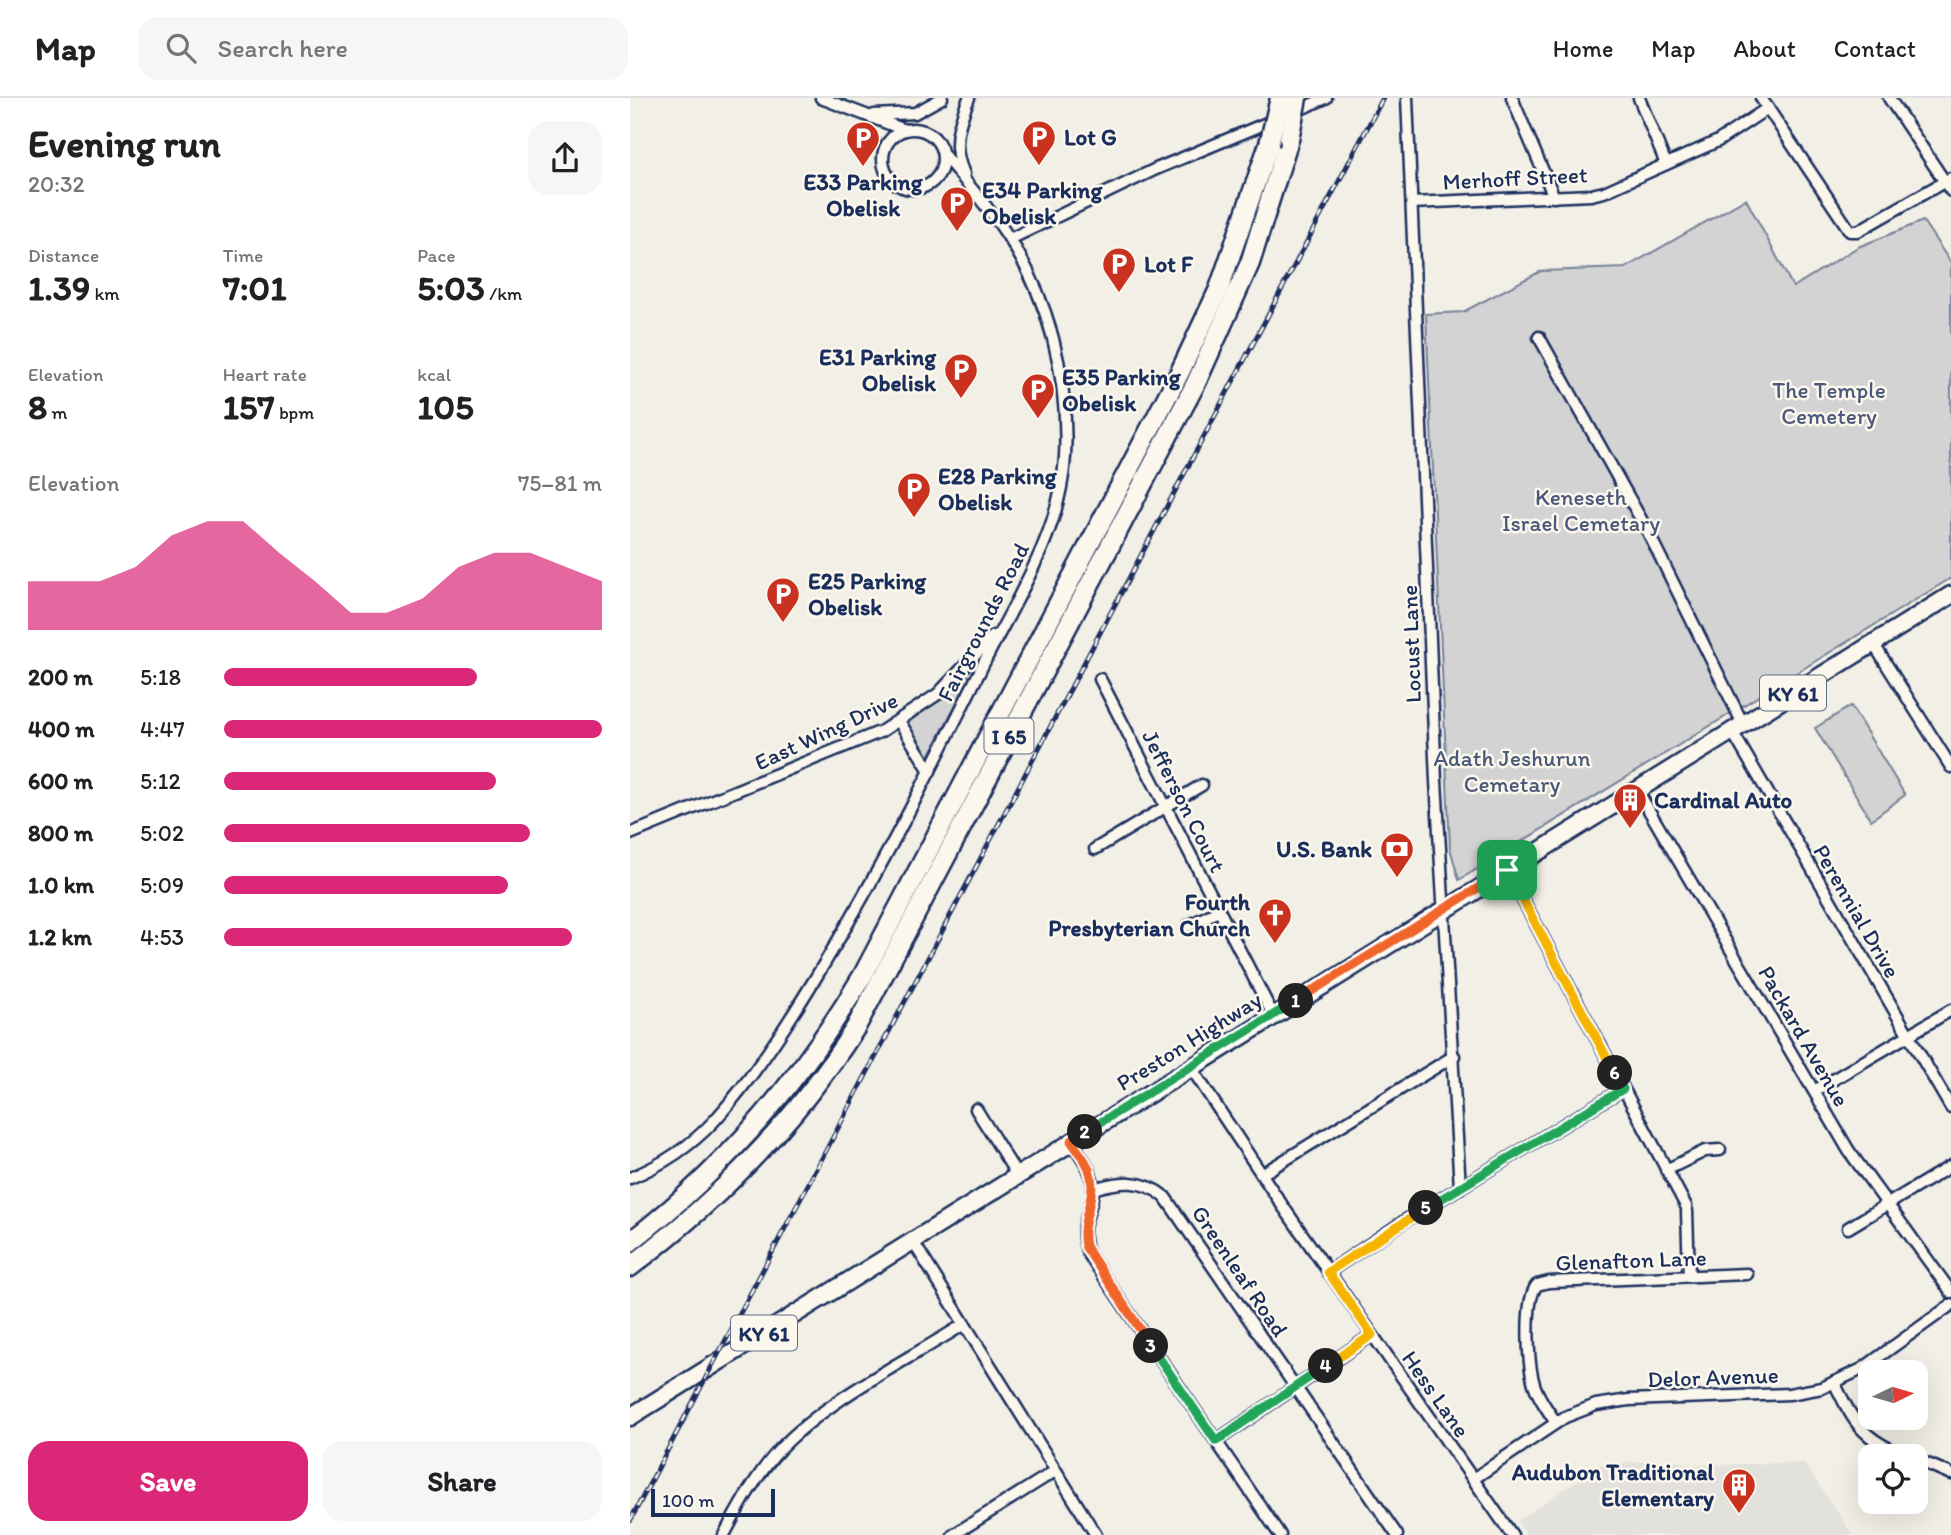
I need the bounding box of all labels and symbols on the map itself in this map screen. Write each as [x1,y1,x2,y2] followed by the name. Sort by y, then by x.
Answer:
[1020,118,1058,167] parking icon: Lot G
[844,119,882,168] parking icon: E33 Parking Obelisk
[1064,123,1117,151] place label: Lot G
[1442,160,1588,196] street label: Merhoff Street
[804,168,924,222] place label: E33 Parking Obelisk
[982,176,1103,230] place label: E34 Parking Obelisk
[938,184,976,233] parking icon: E34 Parking Obelisk
[1100,245,1138,294] parking icon: Lot F
[1144,250,1194,278] place label: Lot F
[819,343,937,397] place label: E31 Parking Obelisk
[942,351,980,400] parking icon: E31 Parking Obelisk
[1062,363,1182,417] place label: E35 Parking Obelisk
[1019,371,1057,420] parking icon: E35 Parking Obelisk
[1772,376,1886,430] park label: The Temple Cemetery
[938,462,1058,516] place label: E28 Parking Obelisk
[895,470,933,519] parking icon: E28 Parking Obelisk
[1502,483,1660,537] park label: Keneseth Israel Cemetary
[931,538,1035,706] street label: Fairgrounds Road
[808,567,927,621] place label: E25 Parking Obelisk
[764,575,802,624] parking icon: E25 Parking Obelisk
[1395,584,1427,704] street label: Locust Lane
[1760,676,1826,710] road number: KY 61
[750,686,902,776] street label: East Wing Drive
[984,718,1034,754] road number: I 65
[1136,725,1232,877] street label: Jefferson Court
[1433,744,1591,798] park label: Adath Jeshurun Cemetary
[1611,781,1649,830] building icon: Cardinal Auto
[1654,786,1793,814] place label: Cardinal Auto
[1378,830,1416,879] bank icon: U.S. Bank
[1276,835,1372,863] place label: U.S. Bank
[1807,839,1907,983] street label: Perennial Drive
[1477,840,1537,900] pin
[1048,888,1251,942] place label: Fourth Presbyterian Church
[1256,896,1294,945] church icon: Fourth Presbyterian Church
[1752,960,1856,1112] street label: Packard Avenue
[1278,984,1314,1018] pin: 1
[1111,985,1267,1097] street label: Preston Highway
[1598,1056,1632,1090] pin: 6
[1068,1114,1102,1150] pin: 2
[1408,1190,1444,1226] pin: 5
[1186,1200,1294,1342] street label: Greenleaf Road
[1555,1243,1707,1277] street label: Glenafton Lane
[731,1316,797,1350] road number: KY 61
[1134,1328,1168,1364] pin: 3
[1396,1345,1476,1443] street label: Hess Lane
[1308,1348,1344,1384] pin: 4
[1858,1360,1928,1430] north arrow
[1647,1361,1779,1393] street label: Delor Avenue
[1511,1458,1714,1512] place label: Audubon Traditional Elementary
[1720,1466,1758,1515] building icon: Audubon Traditional Elementary
[651,1486,775,1518] scale bar

